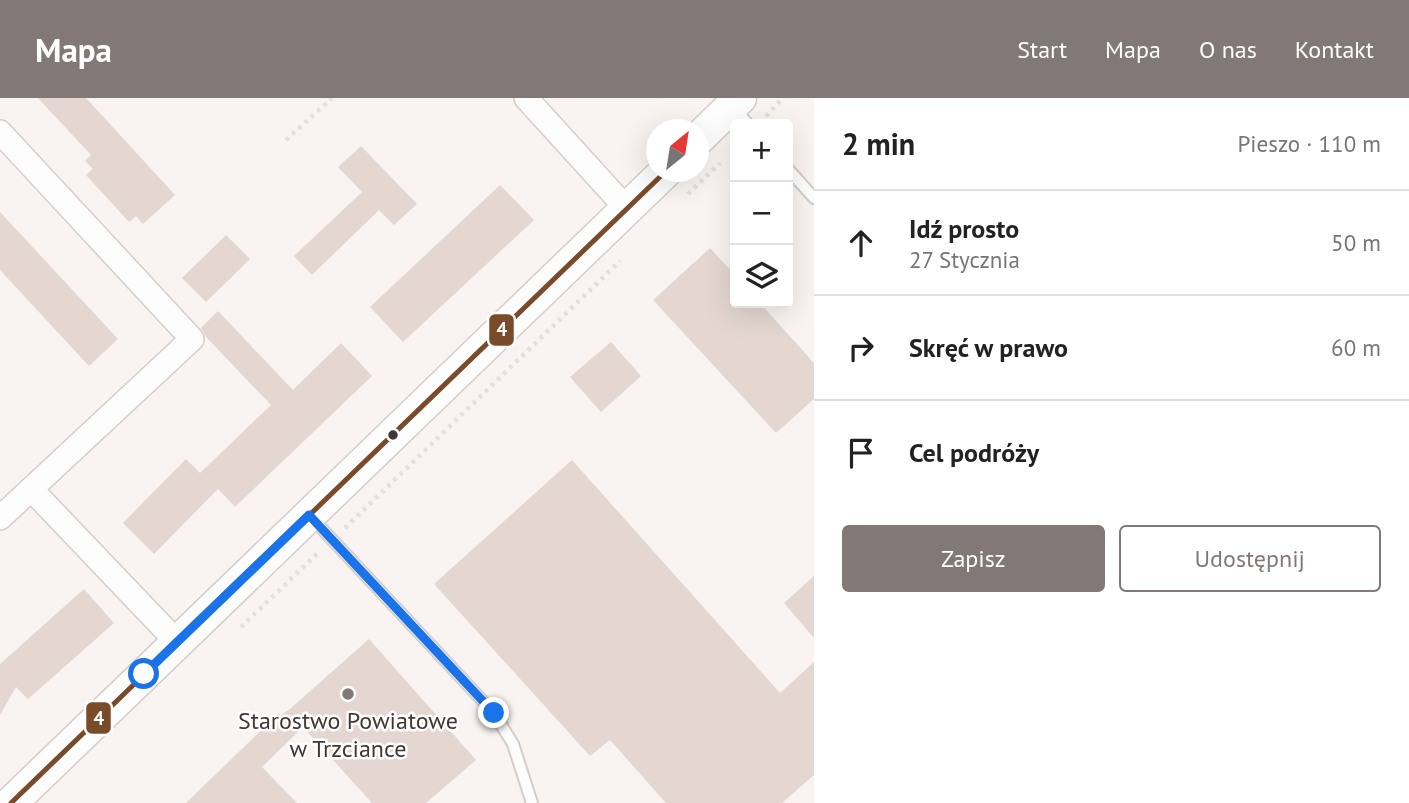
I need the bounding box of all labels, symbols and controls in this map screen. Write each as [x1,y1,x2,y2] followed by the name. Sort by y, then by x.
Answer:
[35,28,112,71] text: Mapa
[1017,34,1067,65] text: Start
[1105,34,1161,65] text: Mapa
[1199,34,1257,65] text: O nas
[1295,34,1374,65] text: Kontakt
[646,119,709,182] north arrow
[730,119,793,308] map controls
[730,119,793,182] button: +
[842,124,915,163] text: 2 min
[1238,129,1381,158] text: Pieszo · 110 m
[730,182,793,245] button: −
[909,212,1019,245] text: Idź prosto
[842,224,880,262] icon: ahead
[1331,228,1381,257] text: 50 m
[730,245,793,308] button: layers
[909,245,1020,274] text: 27 Stycznia
[488,313,515,347] line badge: 4
[497,317,508,341] text: 4
[842,329,880,367] icon: right
[909,331,1068,364] text: Skręć w prawo
[1331,333,1381,362] text: 60 m
[386,428,400,442] unlabelled marker
[842,434,880,472] icon: arrive
[909,436,1039,469] text: Cel podróży
[842,525,1105,592] button: Zapisz
[1119,525,1381,592] button: Udostępnij
[128,658,159,689] route start
[340,686,356,702] marker: Starostwo Powiatowe w Trzciance
[478,697,509,728] route end
[85,701,112,735] line badge: 4
[238,705,458,764] place label: Starostwo Powiatowe w Trzciance
[94,706,105,730] text: 4

